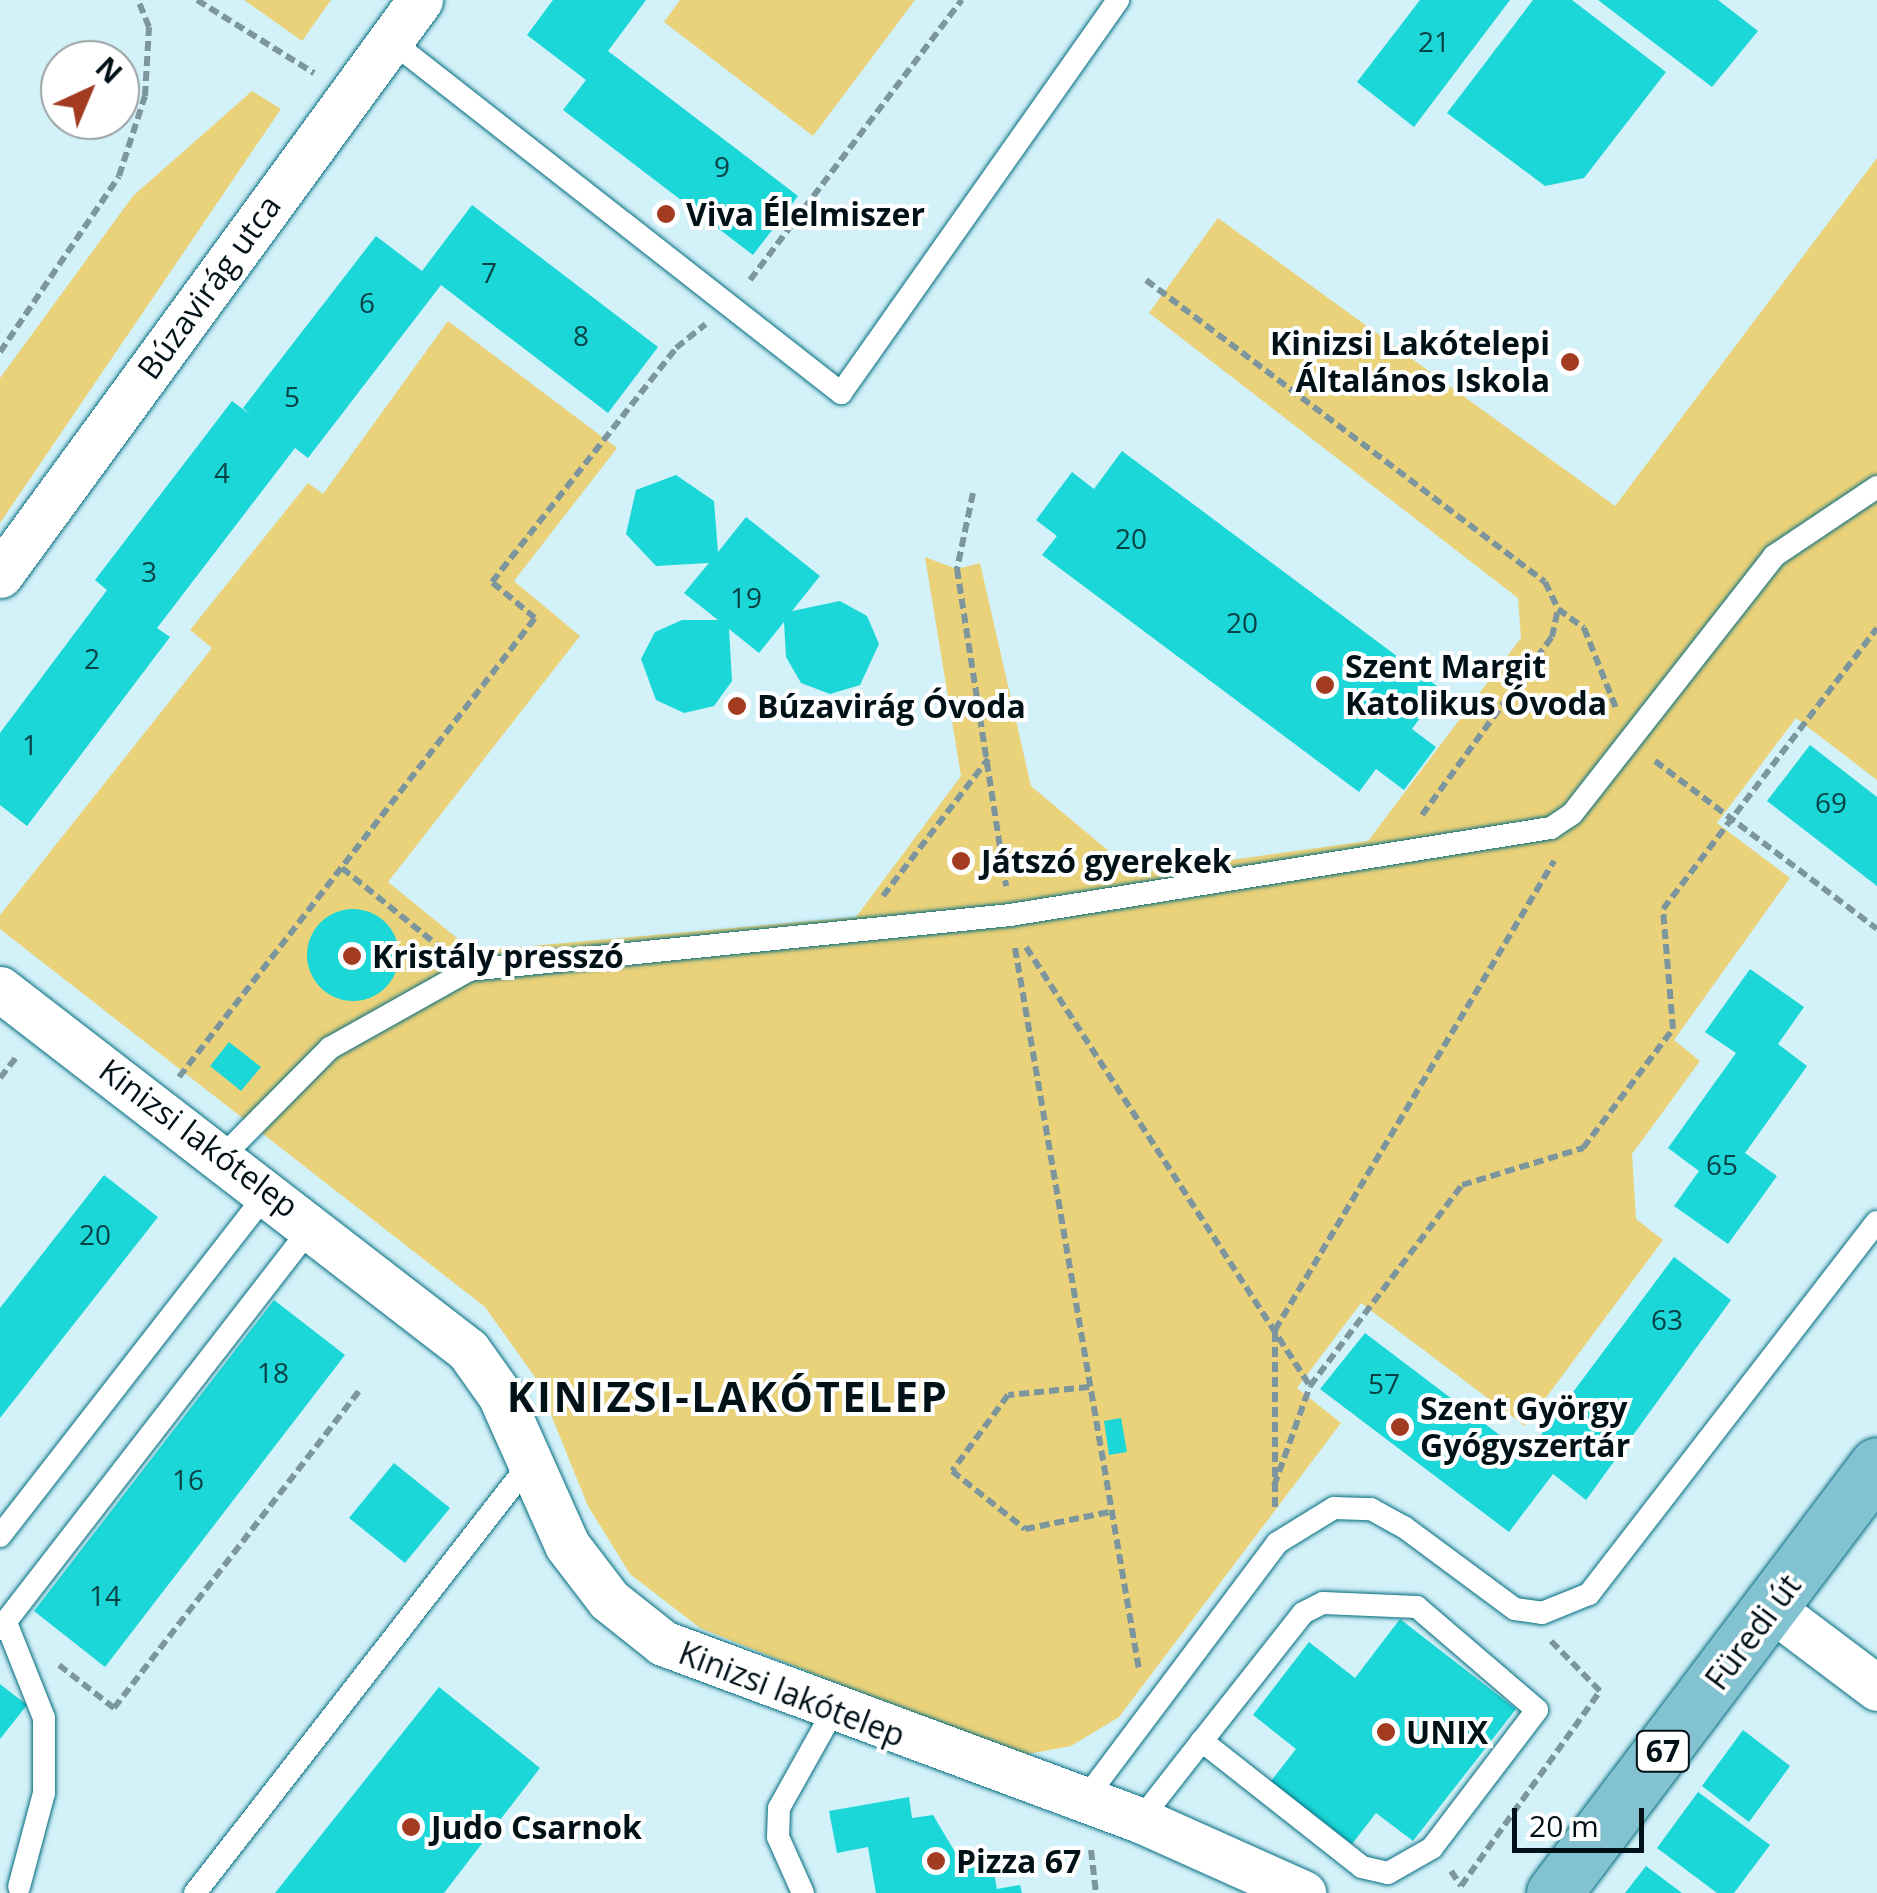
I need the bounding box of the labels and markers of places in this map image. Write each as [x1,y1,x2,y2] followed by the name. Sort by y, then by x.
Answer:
[686,195,925,233] place label: Viva Élelmiszer
[655,203,677,225] marker: Viva Élelmiszer
[1270,325,1550,400] place label: Kinizsi Lakótelepi Általános Iskola
[1559,351,1581,373] marker: Kinizsi Lakótelepi Általános Iskola
[1345,648,1607,723] place label: Szent Margit Katolikus Óvoda
[1314,674,1336,696] marker: Szent Margit Katolikus Óvoda
[757,687,1026,725] place label: Búzavirág Óvoda
[726,695,748,717] marker: Búzavirág Óvoda
[981,842,1232,880] place label: Játszó gyerekek
[950,850,972,872] marker: Játszó gyerekek
[372,937,624,975] place label: Kristály presszó
[341,945,363,967] marker: Kristály presszó
[1420,1390,1630,1465] place label: Szent György Gyógyszertár
[1389,1416,1411,1438] marker: Szent György Gyógyszertár
[1406,1713,1488,1751] place label: UNIX
[1375,1721,1397,1743] marker: UNIX
[431,1808,642,1846] place label: Judo Csarnok
[400,1816,422,1838] marker: Judo Csarnok
[956,1842,1081,1880] place label: Pizza 67
[925,1850,947,1872] marker: Pizza 67

